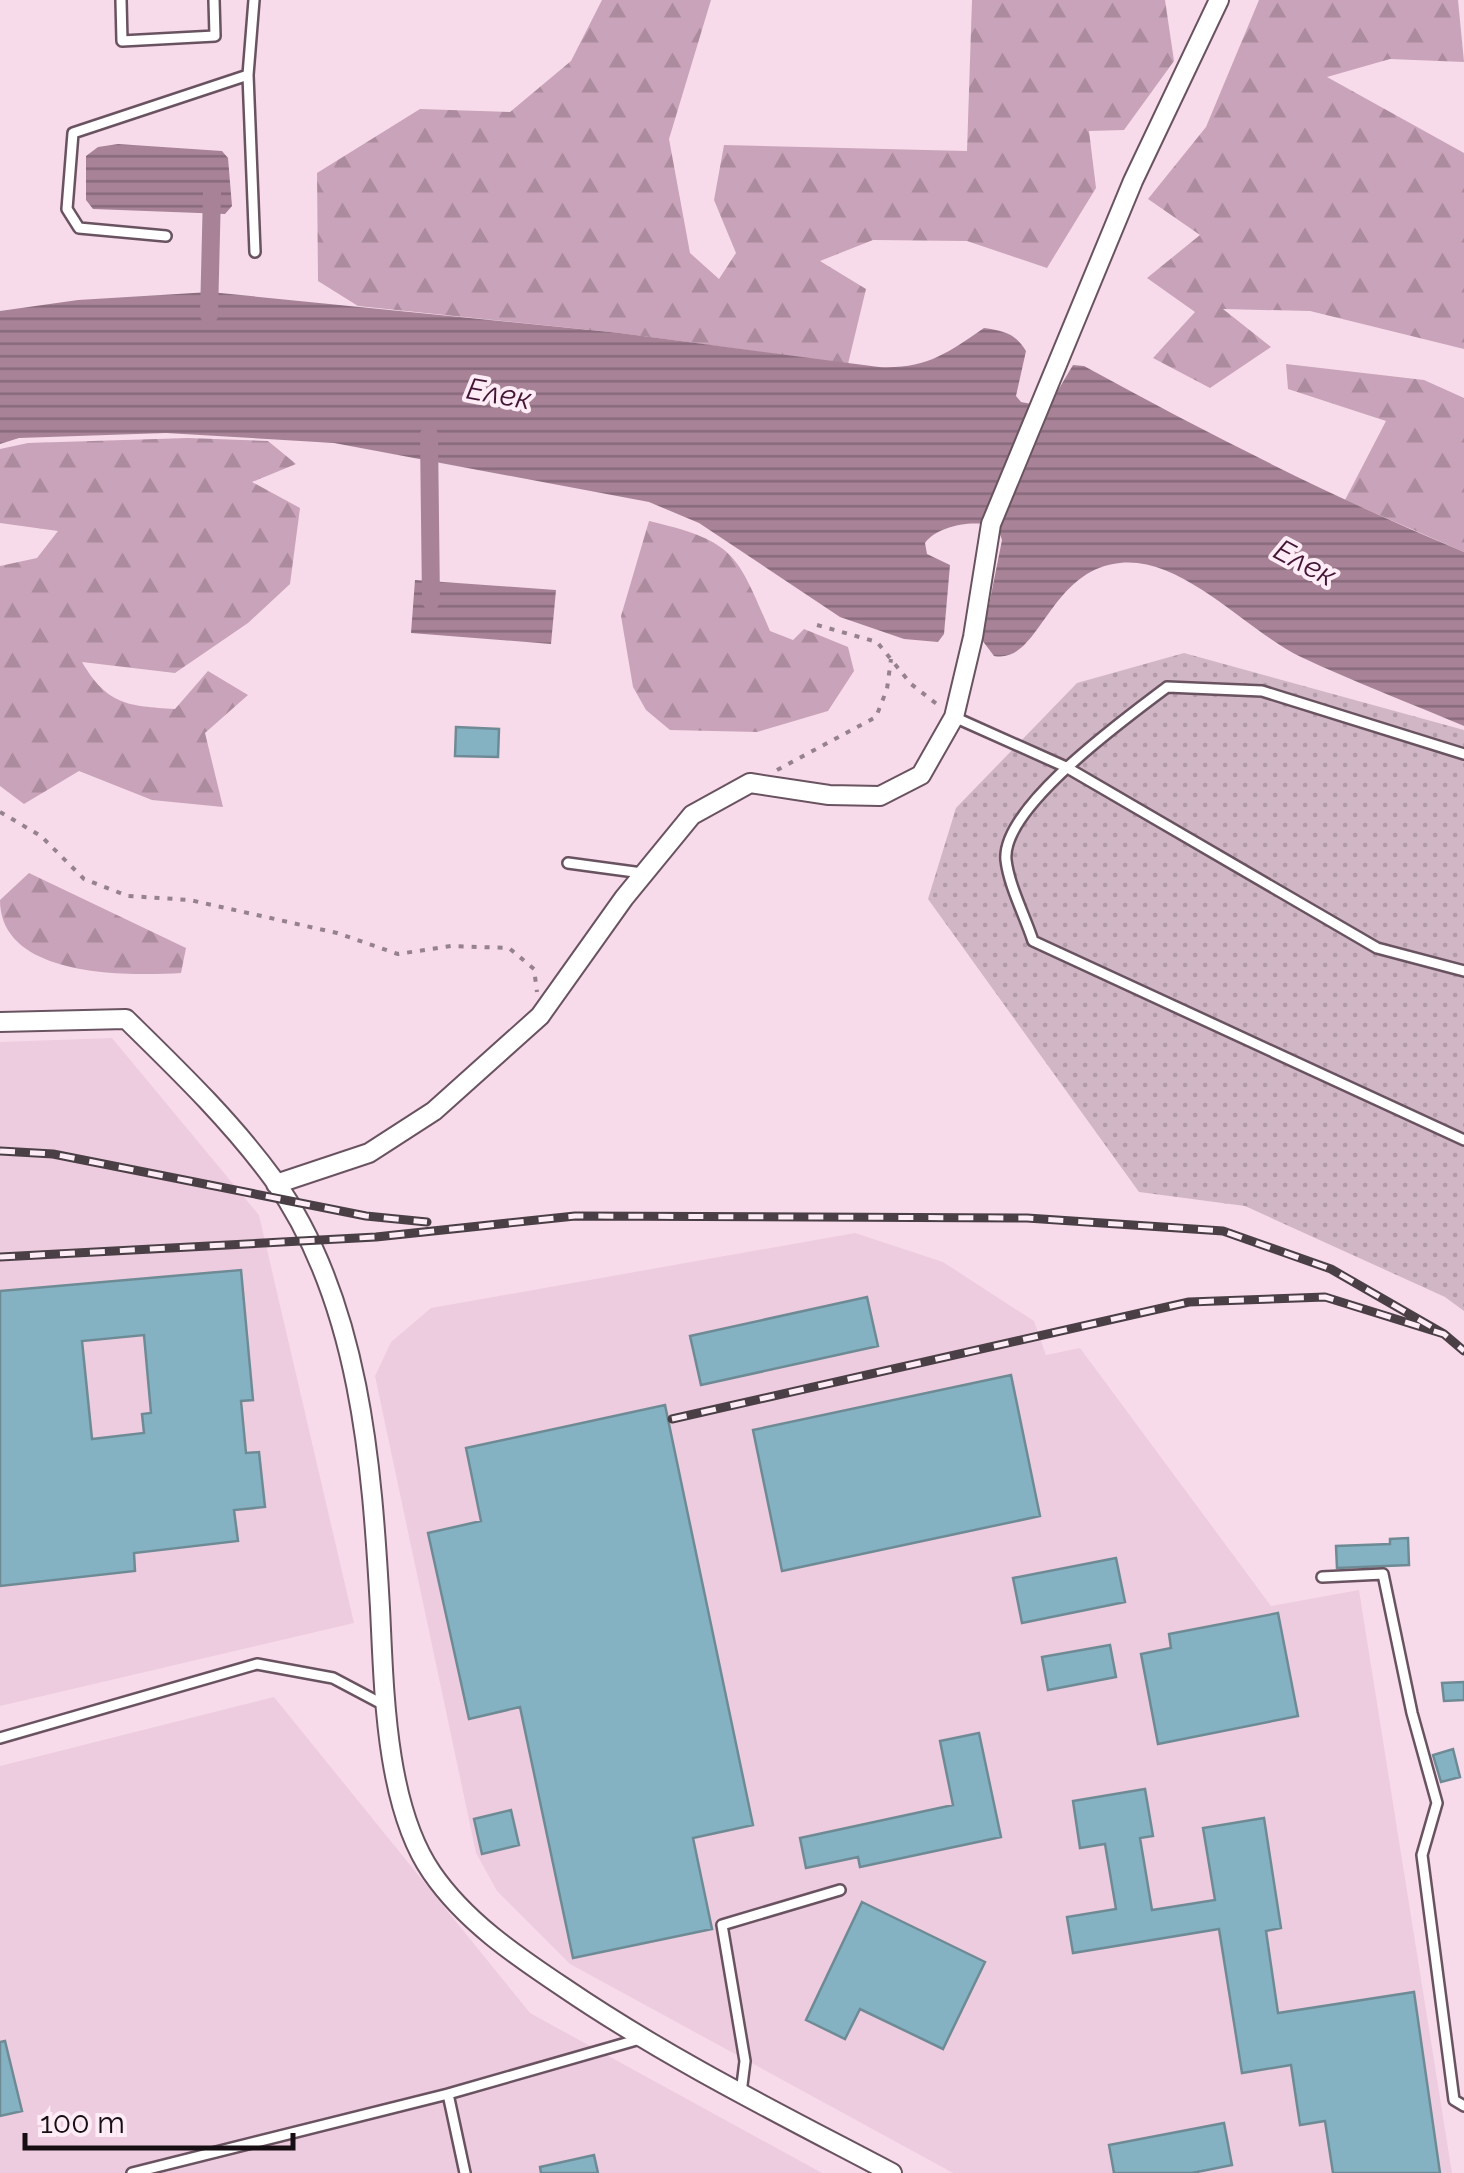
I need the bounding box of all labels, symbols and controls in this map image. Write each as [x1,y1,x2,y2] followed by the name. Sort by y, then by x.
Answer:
[464,371,534,416] water label: Елек
[1268,532,1342,593] water label: Елек
[25,2088,292,2150] scale bar
[40,2105,125,2140] text: 100 m

